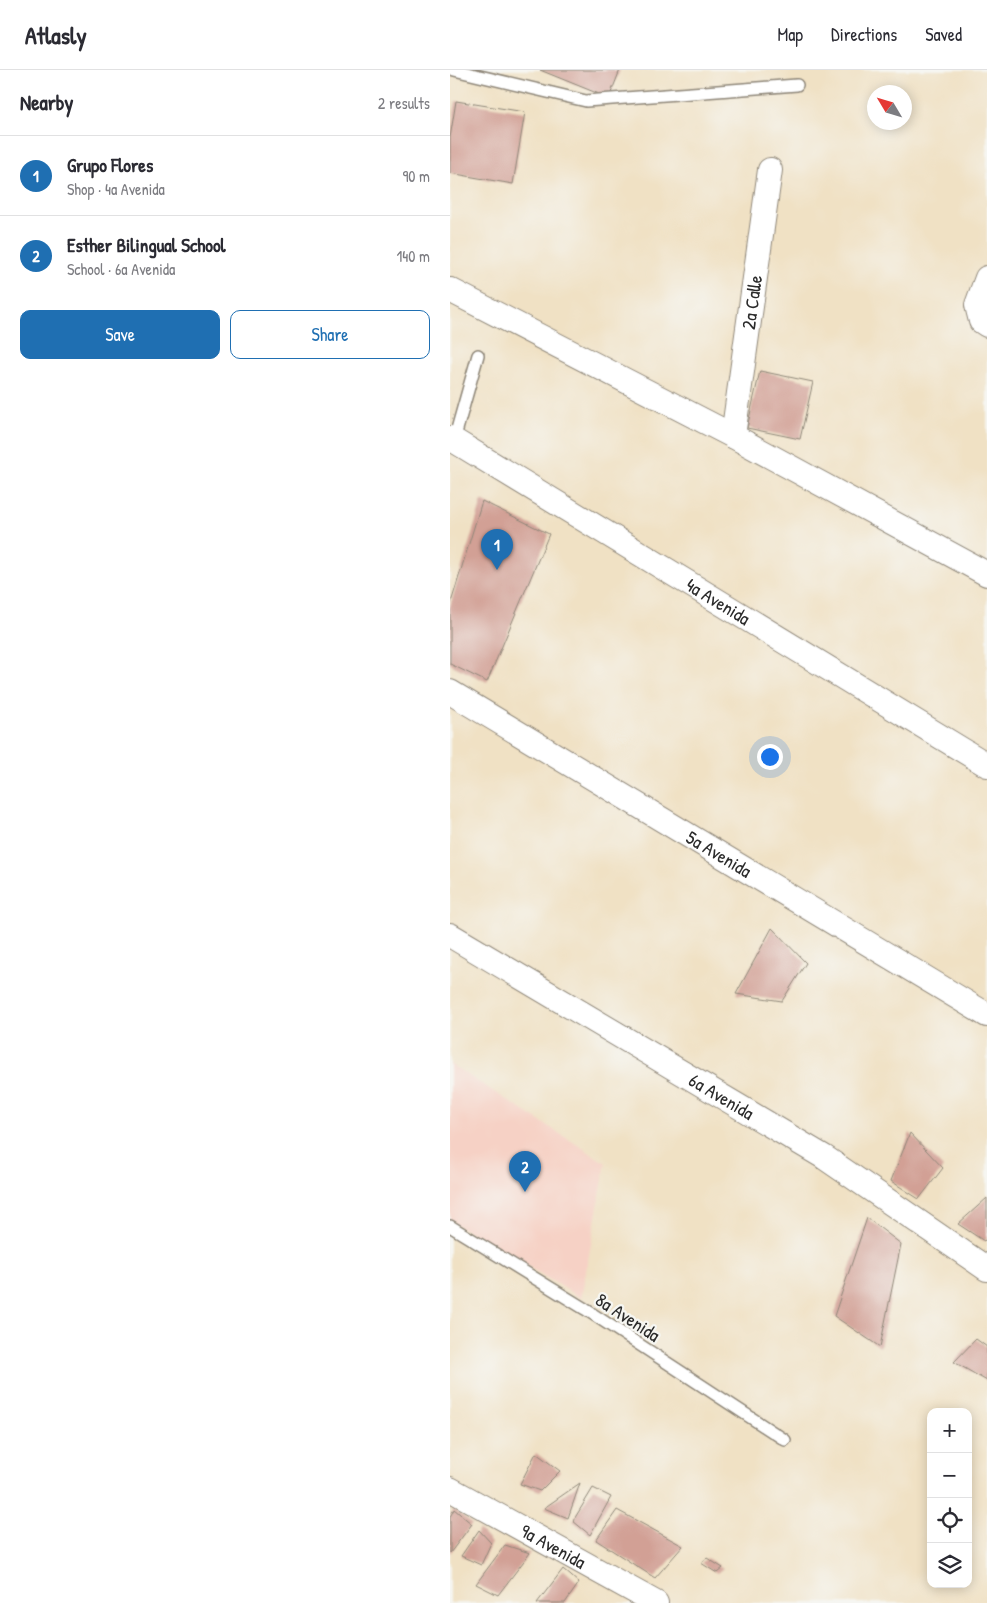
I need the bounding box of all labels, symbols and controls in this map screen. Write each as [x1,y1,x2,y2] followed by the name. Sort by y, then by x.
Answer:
[25,19,87,51] text: Atlasly
[778,22,803,47] text: Map
[831,22,897,47] text: Directions
[925,22,962,47] text: Saved
[867,85,912,130] north arrow
[20,88,73,117] text: Nearby
[378,92,430,114] text: 2 results
[67,152,153,178] text: Grupo Flores
[33,165,39,187] text: 1
[402,165,430,187] text: 90 m
[67,178,165,200] text: Shop · 4a Avenida
[67,232,226,258] text: Esther Bilingual School
[32,245,40,267] text: 2
[396,245,430,267] text: 140 m
[67,258,175,280] text: School · 6a Avenida
[735,273,768,331] street label: 2a Calle
[20,310,220,359] button: Save
[230,310,430,359] button: Share
[481,529,513,570] pin: 1
[681,572,756,631] street label: 4a Avenida
[757,744,783,770] your location
[681,824,757,884] street label: 5a Avenida
[684,1067,760,1126] street label: 6a Avenida
[509,1151,541,1192] pin: 2
[591,1286,666,1348] street label: 8a Avenida
[927,1408,972,1588] map controls
[927,1408,972,1453] button: +
[927,1453,972,1498] button: −
[927,1498,972,1543] button: locate
[516,1518,591,1575] street label: 9a Avenida
[927,1543,972,1588] button: layers

